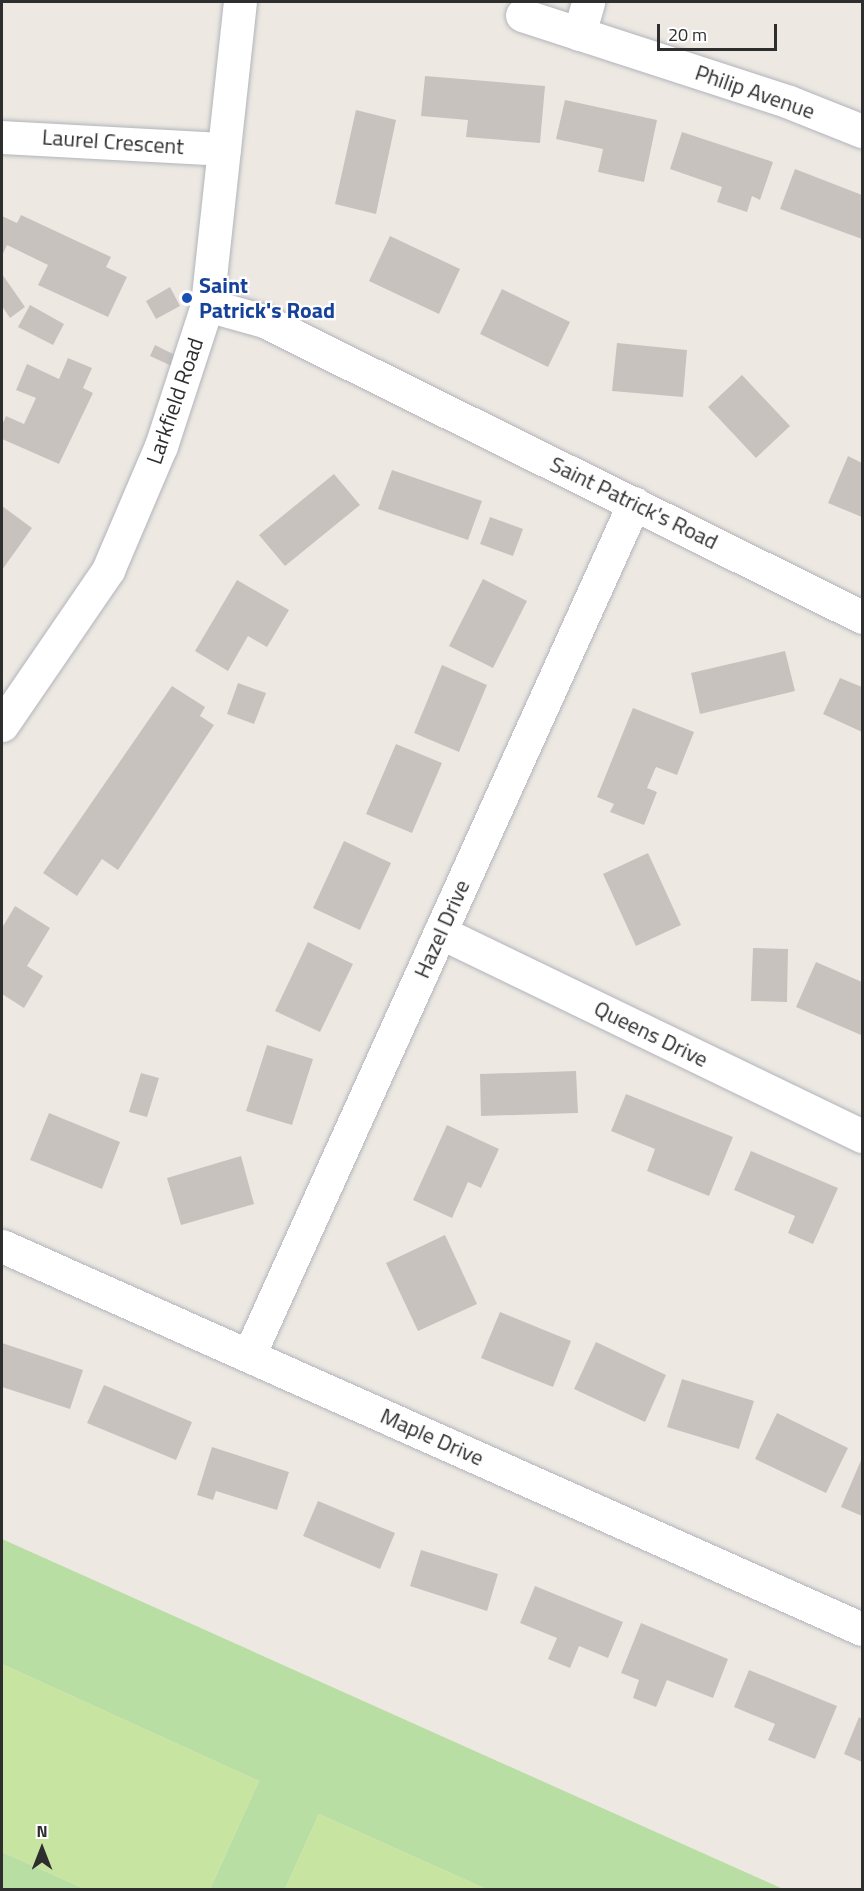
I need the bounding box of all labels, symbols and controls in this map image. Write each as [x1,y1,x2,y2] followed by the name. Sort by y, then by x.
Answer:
[660,12,780,50] scale bar
[668,21,707,48] text: 20 m
[692,59,818,125] street label: Philip Avenue
[41,124,185,160] street label: Laurel Crescent
[199,272,335,324] place label: Saint Patrick's Road
[180,291,194,305] marker: Saint Patrick's Road
[141,334,209,468] street label: Larkfield Road
[546,451,722,555] street label: Saint Patrick's Road
[409,876,475,982] street label: Hazel Drive
[590,995,712,1073] street label: Queens Drive
[376,1403,488,1471] street label: Maple Drive
[12,1819,72,1879] north arrow
[36,1819,48,1843] text: N

